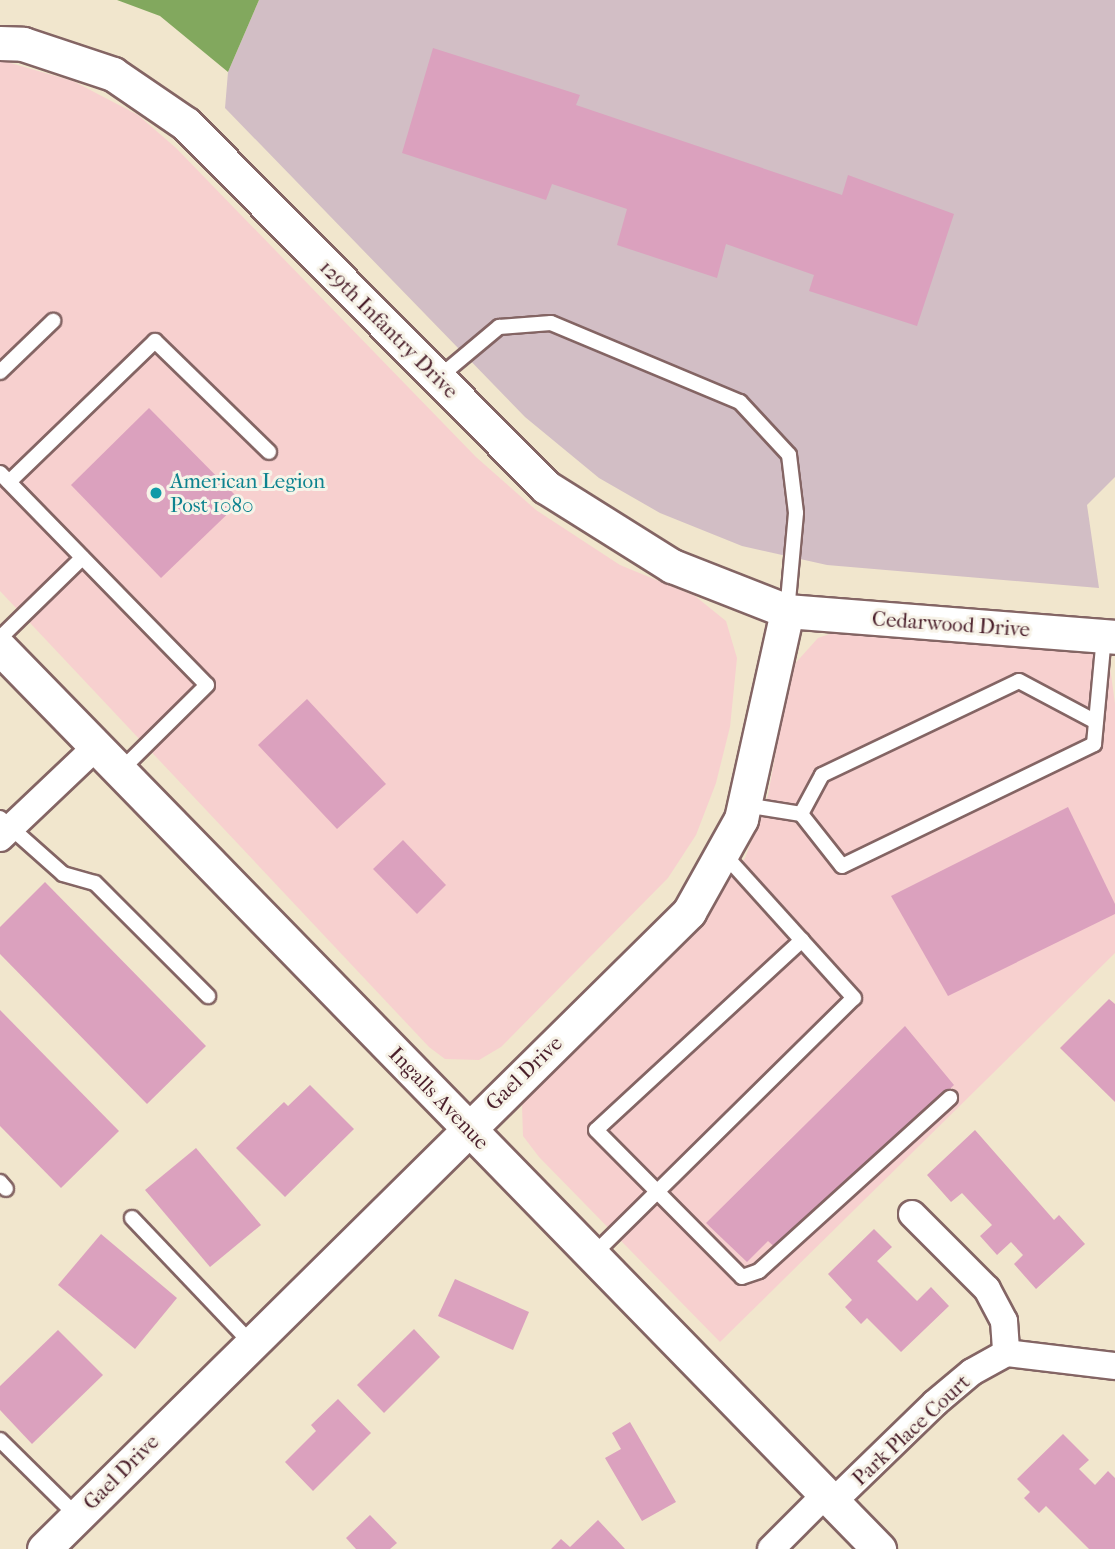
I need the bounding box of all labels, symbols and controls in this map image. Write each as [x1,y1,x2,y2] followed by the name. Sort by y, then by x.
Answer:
[314,254,464,404] street label: 129th Infantry Drive
[170,468,325,518] place label: American Legion Post 1080
[148,485,164,501] marker: American Legion Post 1080
[871,606,1031,642] street label: Cedarwood Drive
[481,1030,567,1116] street label: Gael Drive
[384,1041,494,1155] street label: Ingalls Avenue
[847,1369,975,1491] street label: Park Place Court
[78,1429,164,1515] street label: Gael Drive

